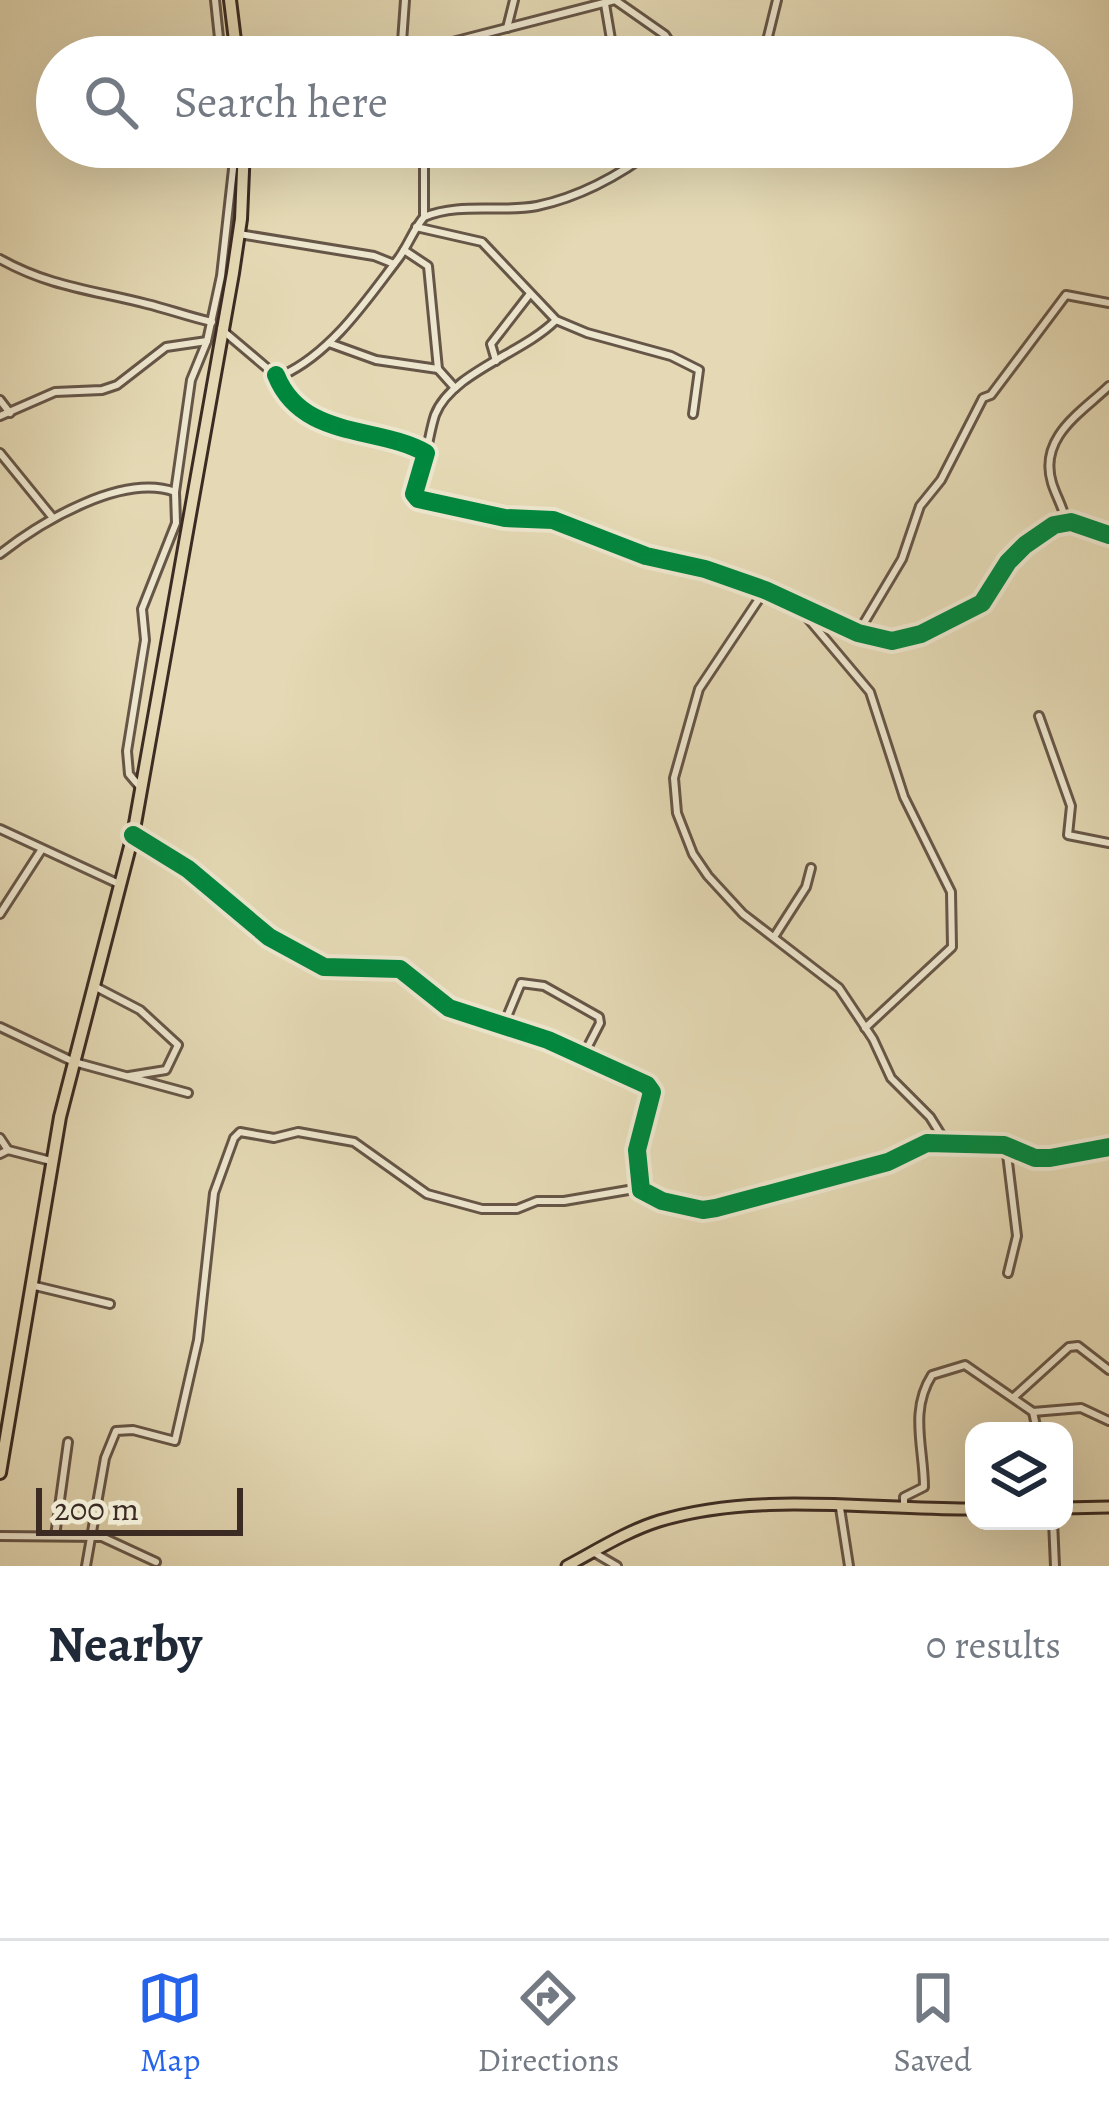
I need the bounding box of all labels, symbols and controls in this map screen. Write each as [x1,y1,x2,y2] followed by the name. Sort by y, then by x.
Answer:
[36,36,1073,168] search box
[78,69,144,135] icon: search
[174,71,388,133] text: Search here
[965,1422,1073,1530] map controls
[965,1422,1073,1530] button: layers
[36,1482,243,1535] scale bar
[54,1486,139,1531] text: 200 m
[48,1609,202,1679] text: Nearby
[926,1618,1061,1671] text: 0 results
[137,1965,203,2082] tab: Map
[478,1965,619,2082] tab: Directions
[894,1965,972,2082] tab: Saved

